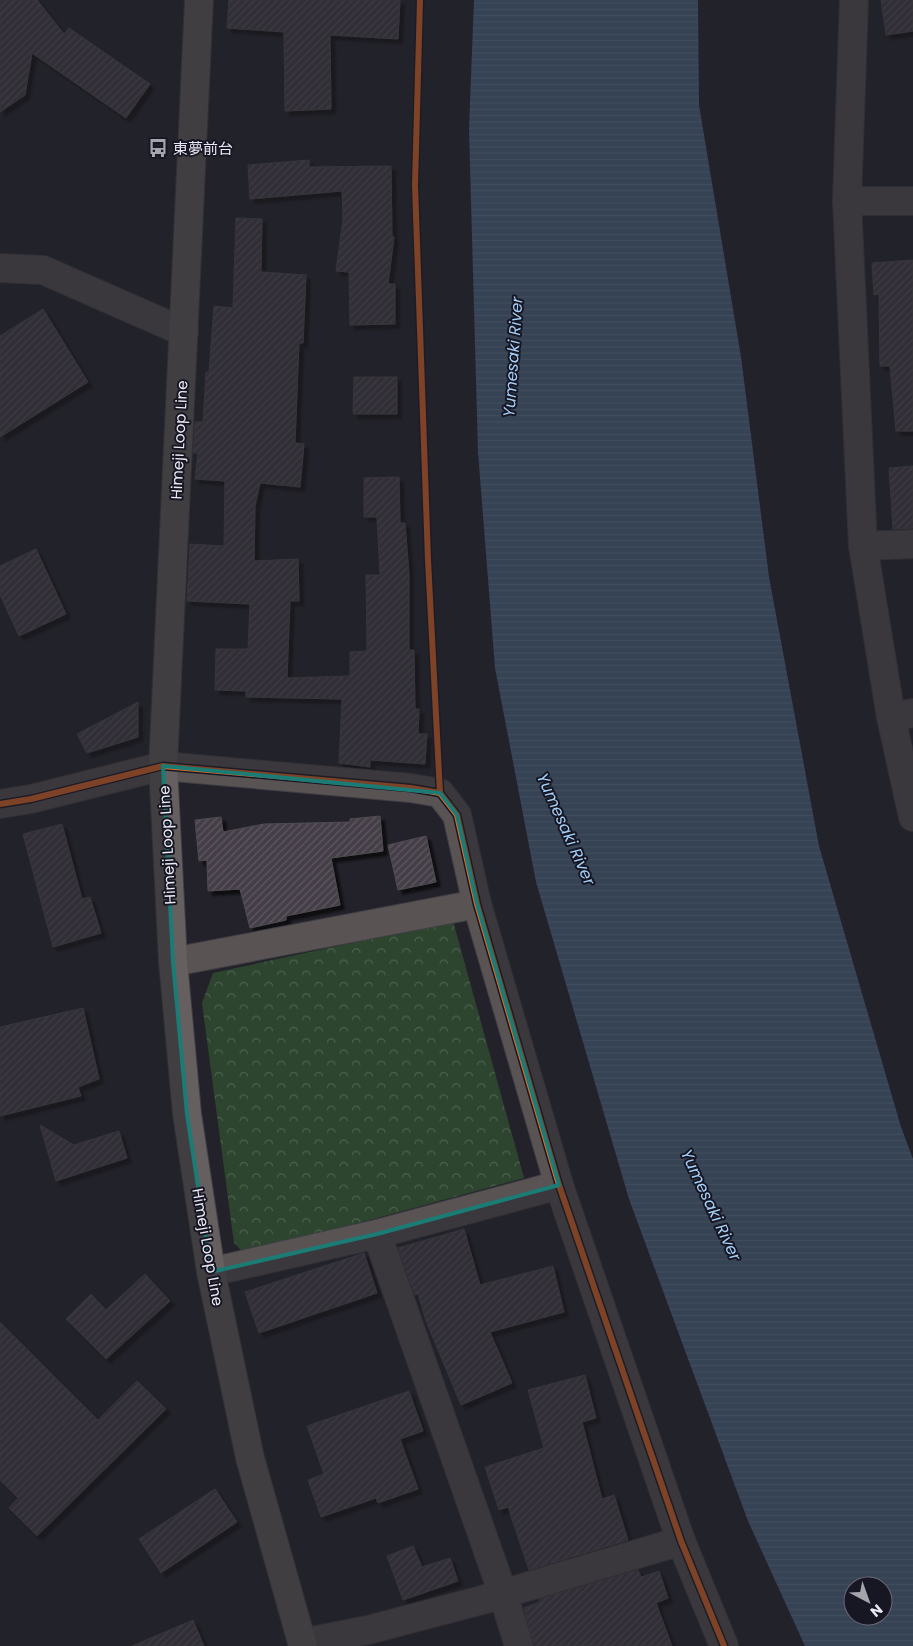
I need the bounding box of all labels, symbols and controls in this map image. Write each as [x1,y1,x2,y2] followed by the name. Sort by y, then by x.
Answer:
[147,137,169,159] bus stop icon: 東夢前台
[173,138,233,159] place label: 東夢前台
[497,295,529,418] water label: Yumesaki River
[165,380,193,500] street label: Himeji Loop Line
[531,769,601,890] water label: Yumesaki River
[153,785,181,905] street label: Himeji Loop Line
[675,1145,747,1265] water label: Yumesaki River
[187,1187,229,1307] street label: Himeji Loop Line
[843,1576,893,1626] north arrow
[866,1600,887,1622] text: N

